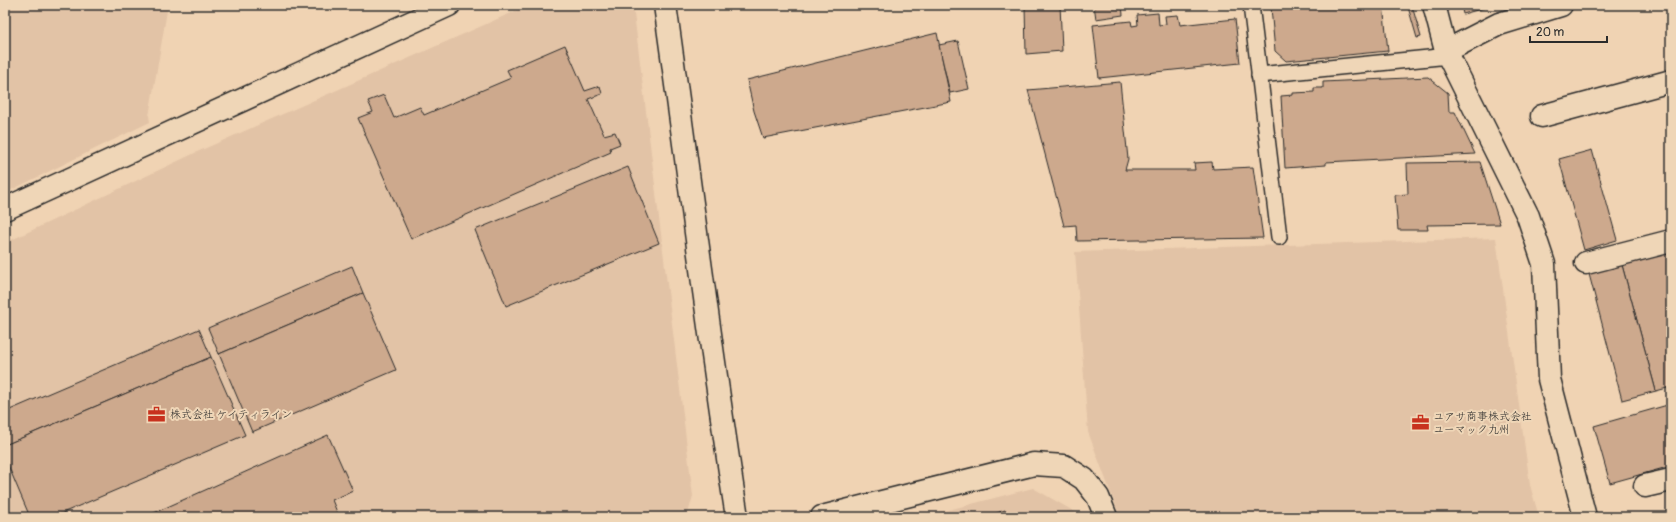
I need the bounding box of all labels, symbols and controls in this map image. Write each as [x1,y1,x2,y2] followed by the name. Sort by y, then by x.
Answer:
[1530,18,1607,44] scale bar
[1536,25,1565,40] text: 20 m
[147,404,167,424] office icon: 株式会社 ケイティライン
[170,408,292,421] place label: 株式会社 ケイティライン
[1433,410,1532,436] place label: ユアサ商事株式会社 ユーマック九州
[1410,412,1430,432] office icon: ユアサ商事株式会社 ユーマック九州

